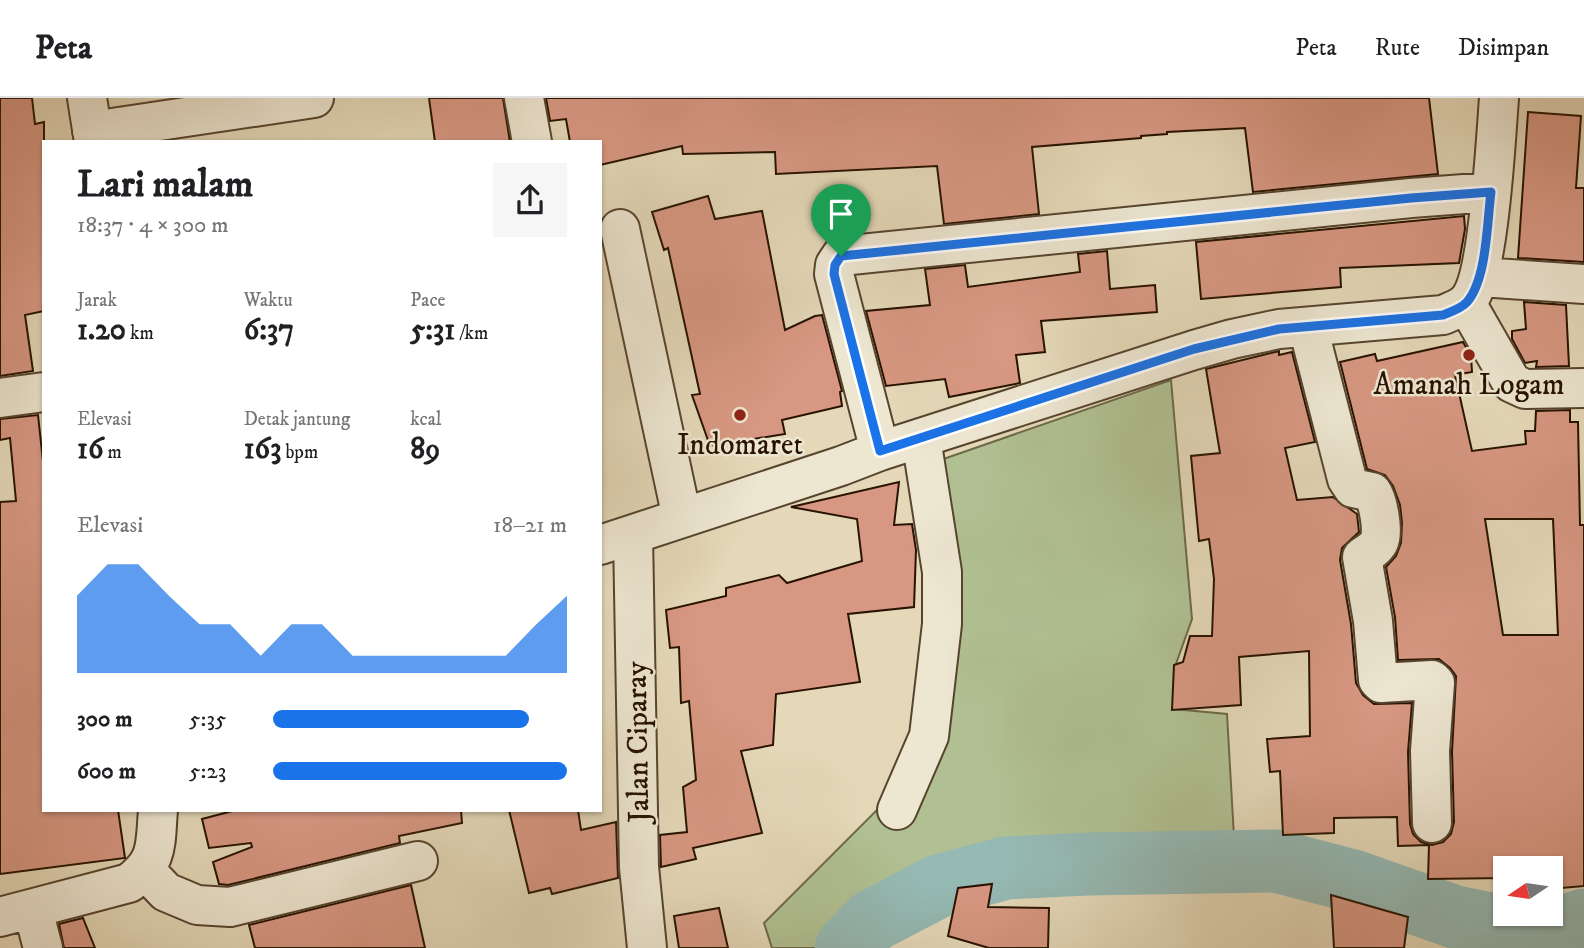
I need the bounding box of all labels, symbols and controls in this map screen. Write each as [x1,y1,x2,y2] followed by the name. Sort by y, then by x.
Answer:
[35,28,92,69] text: Peta
[1295,33,1337,63] text: Peta
[1375,33,1420,63] text: Rute
[1458,33,1549,63] text: Disimpan
[77,161,253,209] text: Lari malam
[493,163,567,237] button: share
[811,184,871,256] pin
[822,195,860,233] icon: arrive
[77,211,229,240] text: 18:37 · 4 × 300 m
[77,289,117,312] text: Jarak
[244,289,293,312] text: Waktu
[410,289,445,312] text: Pace
[77,312,126,349] text: 1.20
[244,312,294,349] text: 6:37
[410,312,455,349] text: 5:31
[126,322,154,345] text: km
[455,322,488,345] text: /km
[1461,347,1477,363] marker: Amanah Logam
[1373,367,1565,404] place label: Amanah Logam
[732,407,748,423] marker: Indomaret
[77,408,132,431] text: Elevasi
[244,408,350,431] text: Detak jantung
[410,408,442,431] text: kcal
[677,427,803,464] place label: Indomaret
[77,431,104,468] text: 16
[244,431,281,468] text: 163
[410,431,440,468] text: 89
[104,441,122,464] text: m
[281,441,318,464] text: bpm
[77,511,143,540] text: Elevasi
[493,511,567,540] text: 18–21 m
[619,660,658,826] street label: Jalan Ciparay
[77,705,133,734] text: 300 m
[189,705,226,734] text: 5:35
[77,757,136,786] text: 600 m
[189,757,226,786] text: 5:23
[1493,856,1563,926] north arrow
[1493,856,1563,926] map controls

